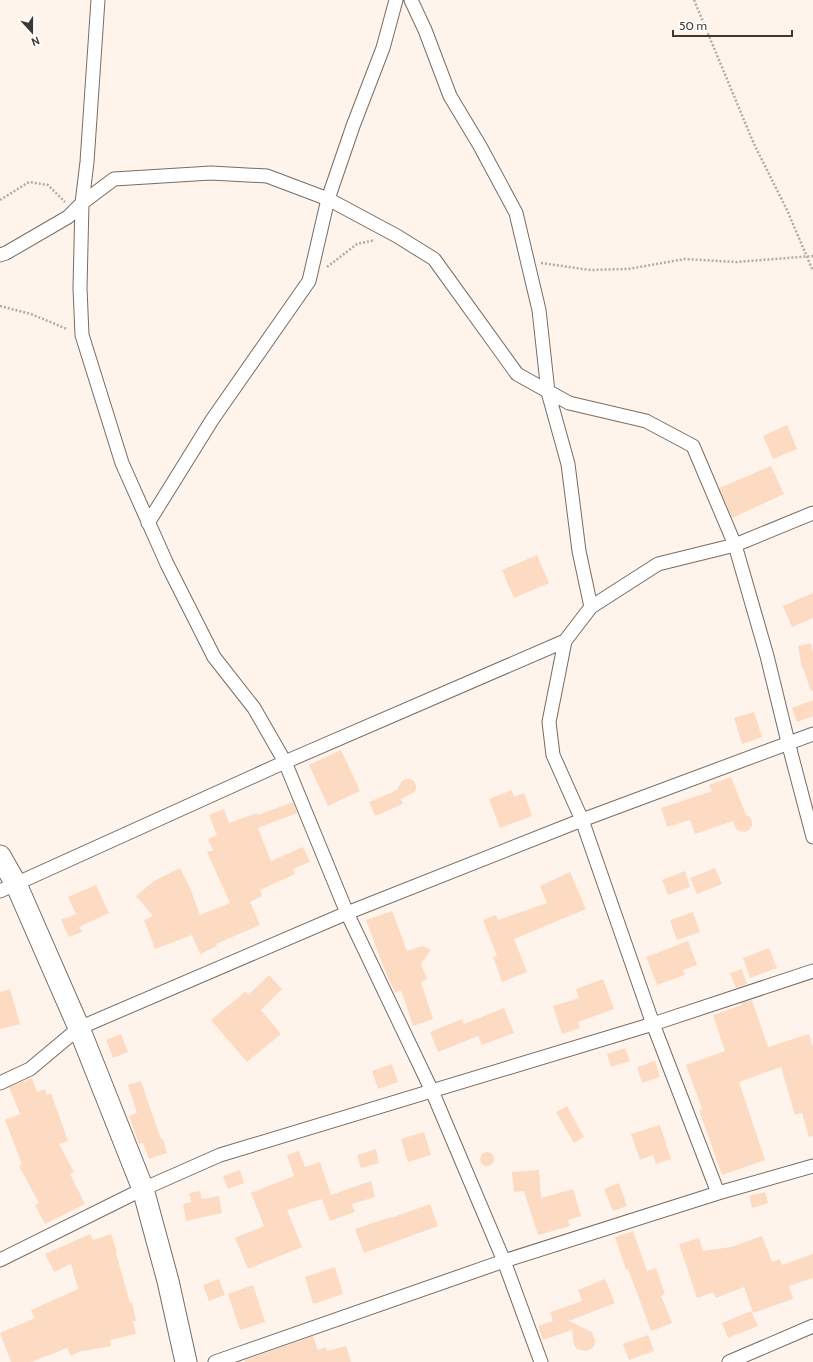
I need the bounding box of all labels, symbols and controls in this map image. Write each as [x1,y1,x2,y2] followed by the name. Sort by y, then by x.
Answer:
[12,12,52,52] north arrow
[673,12,792,38] scale bar
[679,18,707,33] text: 50 m
[29,33,42,49] text: N

